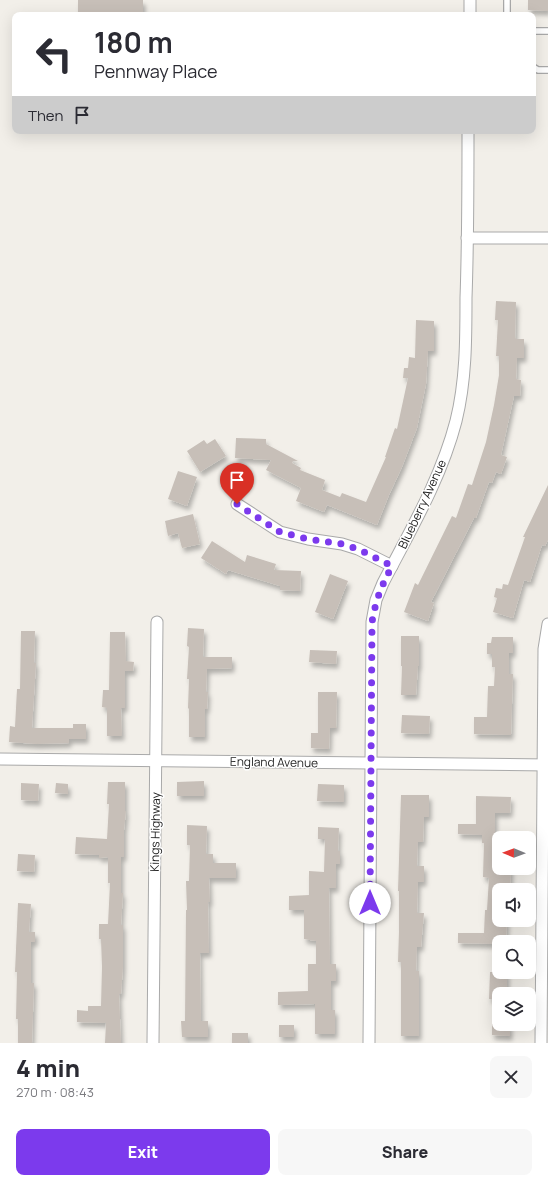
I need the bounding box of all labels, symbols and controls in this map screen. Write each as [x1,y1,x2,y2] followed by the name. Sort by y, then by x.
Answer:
[94,23,173,61] text: 180 m
[28,28,80,80] icon: left
[94,59,218,83] text: Pennway Place
[71,104,93,126] icon: arrive
[28,105,63,126] text: Then
[394,457,450,551] street label: Blueberry Avenue
[220,463,254,504] pin
[226,469,248,491] icon: arrive
[230,753,318,771] street label: England Avenue
[146,791,164,872] street label: Kings Highway
[492,831,536,875] north arrow
[492,831,536,1031] map controls
[349,882,391,924] position arrow
[492,883,536,927] button: sound
[492,935,536,979] button: search
[492,987,536,1031] button: layers
[16,1051,80,1084] text: 4 min
[490,1056,532,1098] button: close
[16,1083,94,1101] text: 270 m · 08:43
[16,1129,270,1175] button: Exit
[278,1129,532,1175] button: Share

